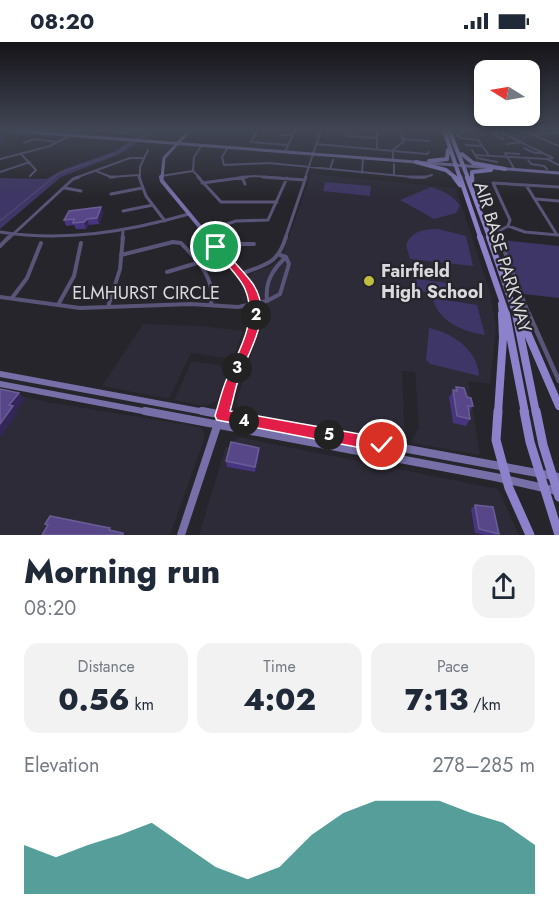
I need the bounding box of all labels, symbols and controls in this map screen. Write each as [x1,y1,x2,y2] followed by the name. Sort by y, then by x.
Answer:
[30,5,94,37] text: 08:20
[474,60,540,126] north arrow
[474,60,540,126] map controls
[468,178,539,337] street label: AIR BASE PARKWAY
[190,221,241,272] pin
[199,230,232,263] icon: arrive
[381,258,483,305] place label: Fairfield High School
[362,274,376,288] marker: Fairfield High School
[72,280,220,306] street label: ELMHURST CIRCLE
[241,300,271,330] pin: 2
[251,303,261,326] text: 2
[222,353,252,383] pin: 3
[232,356,242,379] text: 3
[229,406,259,436] pin: 4
[238,409,250,432] text: 4
[356,419,407,470] pin
[314,420,344,450] pin: 5
[324,423,334,446] text: 5
[365,428,398,461] icon: check
[24,548,220,595] text: Morning run
[472,555,535,618] button: share
[24,594,76,623] text: 08:20
[78,655,135,678] text: Distance
[263,655,296,678] text: Time
[437,655,469,678] text: Pace
[58,678,130,721] text: 0.56
[243,678,316,721] text: 4:02
[405,678,468,721] text: 7:13
[130,693,154,716] text: km
[468,693,501,716] text: /km
[24,751,99,780] text: Elevation
[432,751,535,780] text: 278–285 m

